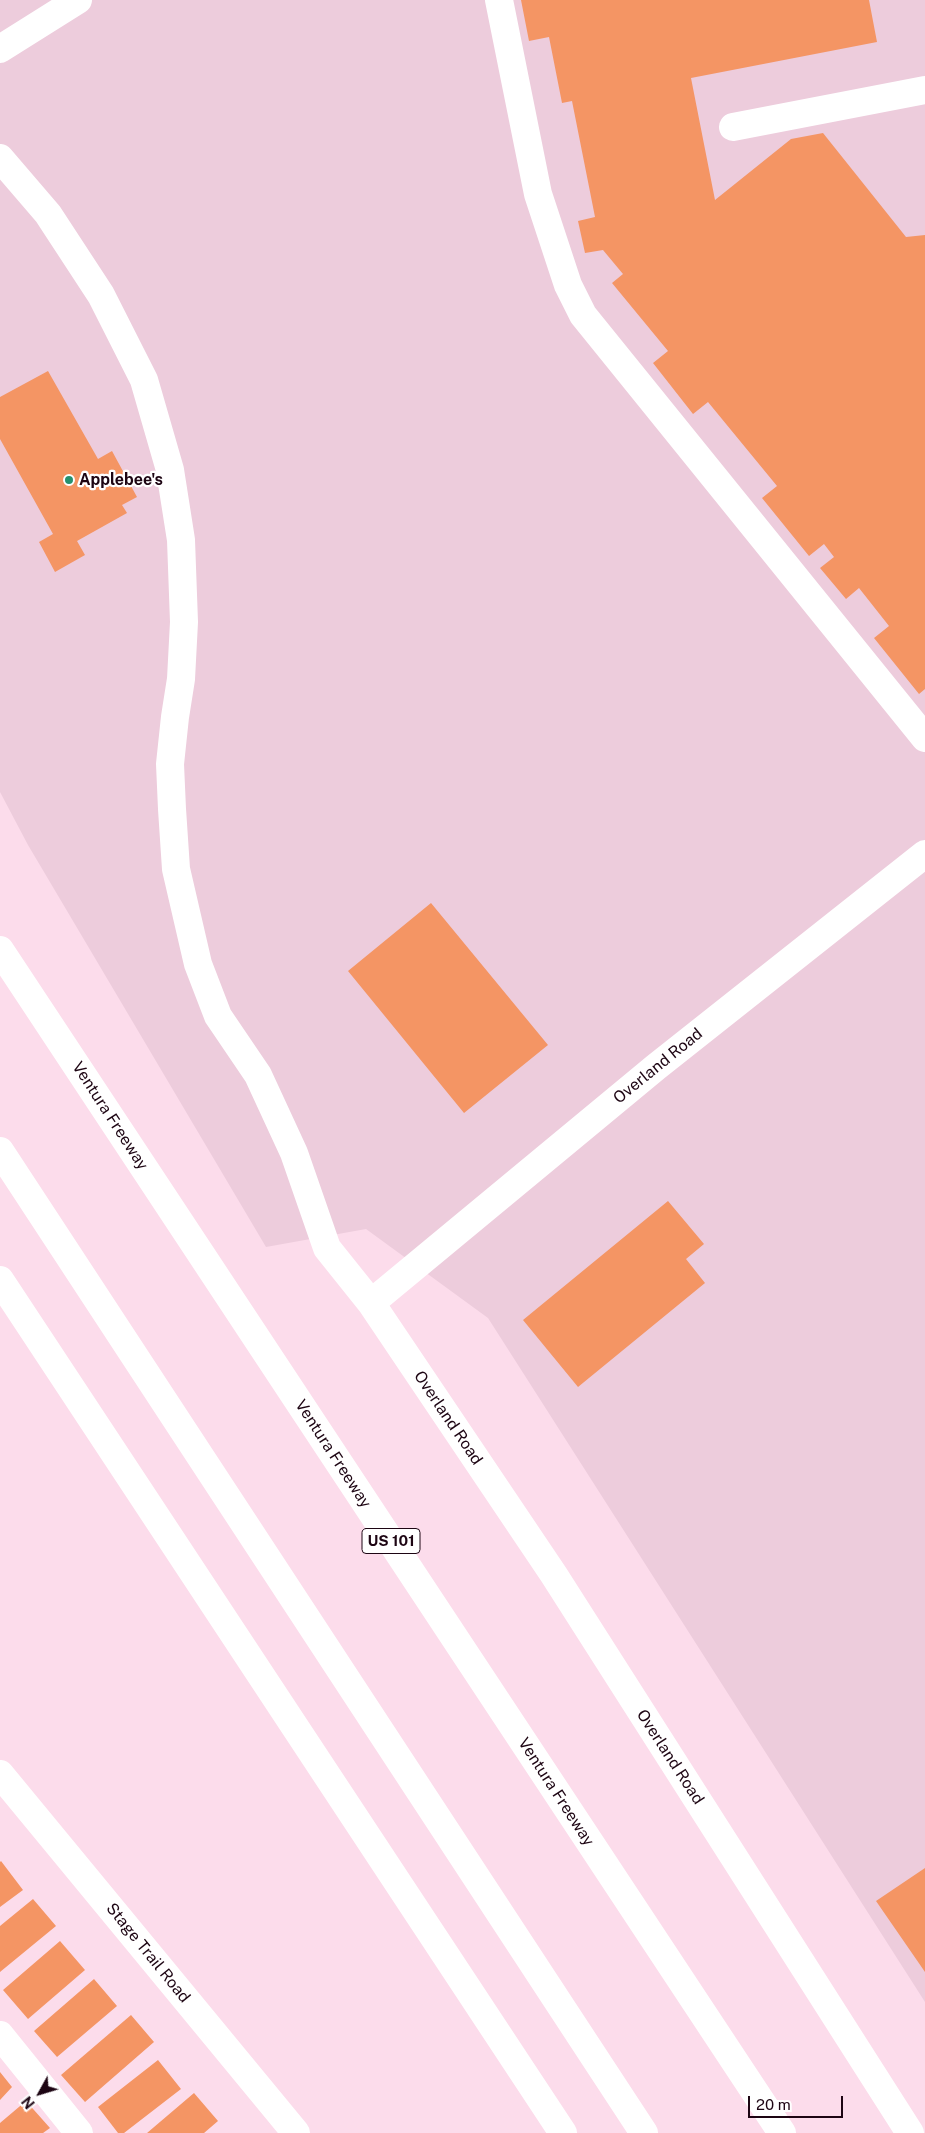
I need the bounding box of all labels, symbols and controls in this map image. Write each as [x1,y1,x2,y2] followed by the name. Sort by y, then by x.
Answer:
[79,470,163,490] place label: Applebee's
[63,474,75,486] marker: Applebee's
[610,1024,706,1108] street label: Overland Road
[68,1058,152,1174] street label: Ventura Freeway
[410,1367,486,1469] street label: Overland Road
[291,1396,375,1512] street label: Ventura Freeway
[362,1528,420,1554] road number: US 101
[632,1706,708,1808] street label: Overland Road
[514,1734,598,1850] street label: Ventura Freeway
[102,1899,194,2007] street label: Stage Trail Road
[15,2068,65,2118] north arrow
[750,2086,845,2118] scale bar
[19,2093,38,2112] text: N
[756,2096,791,2113] text: 20 m

